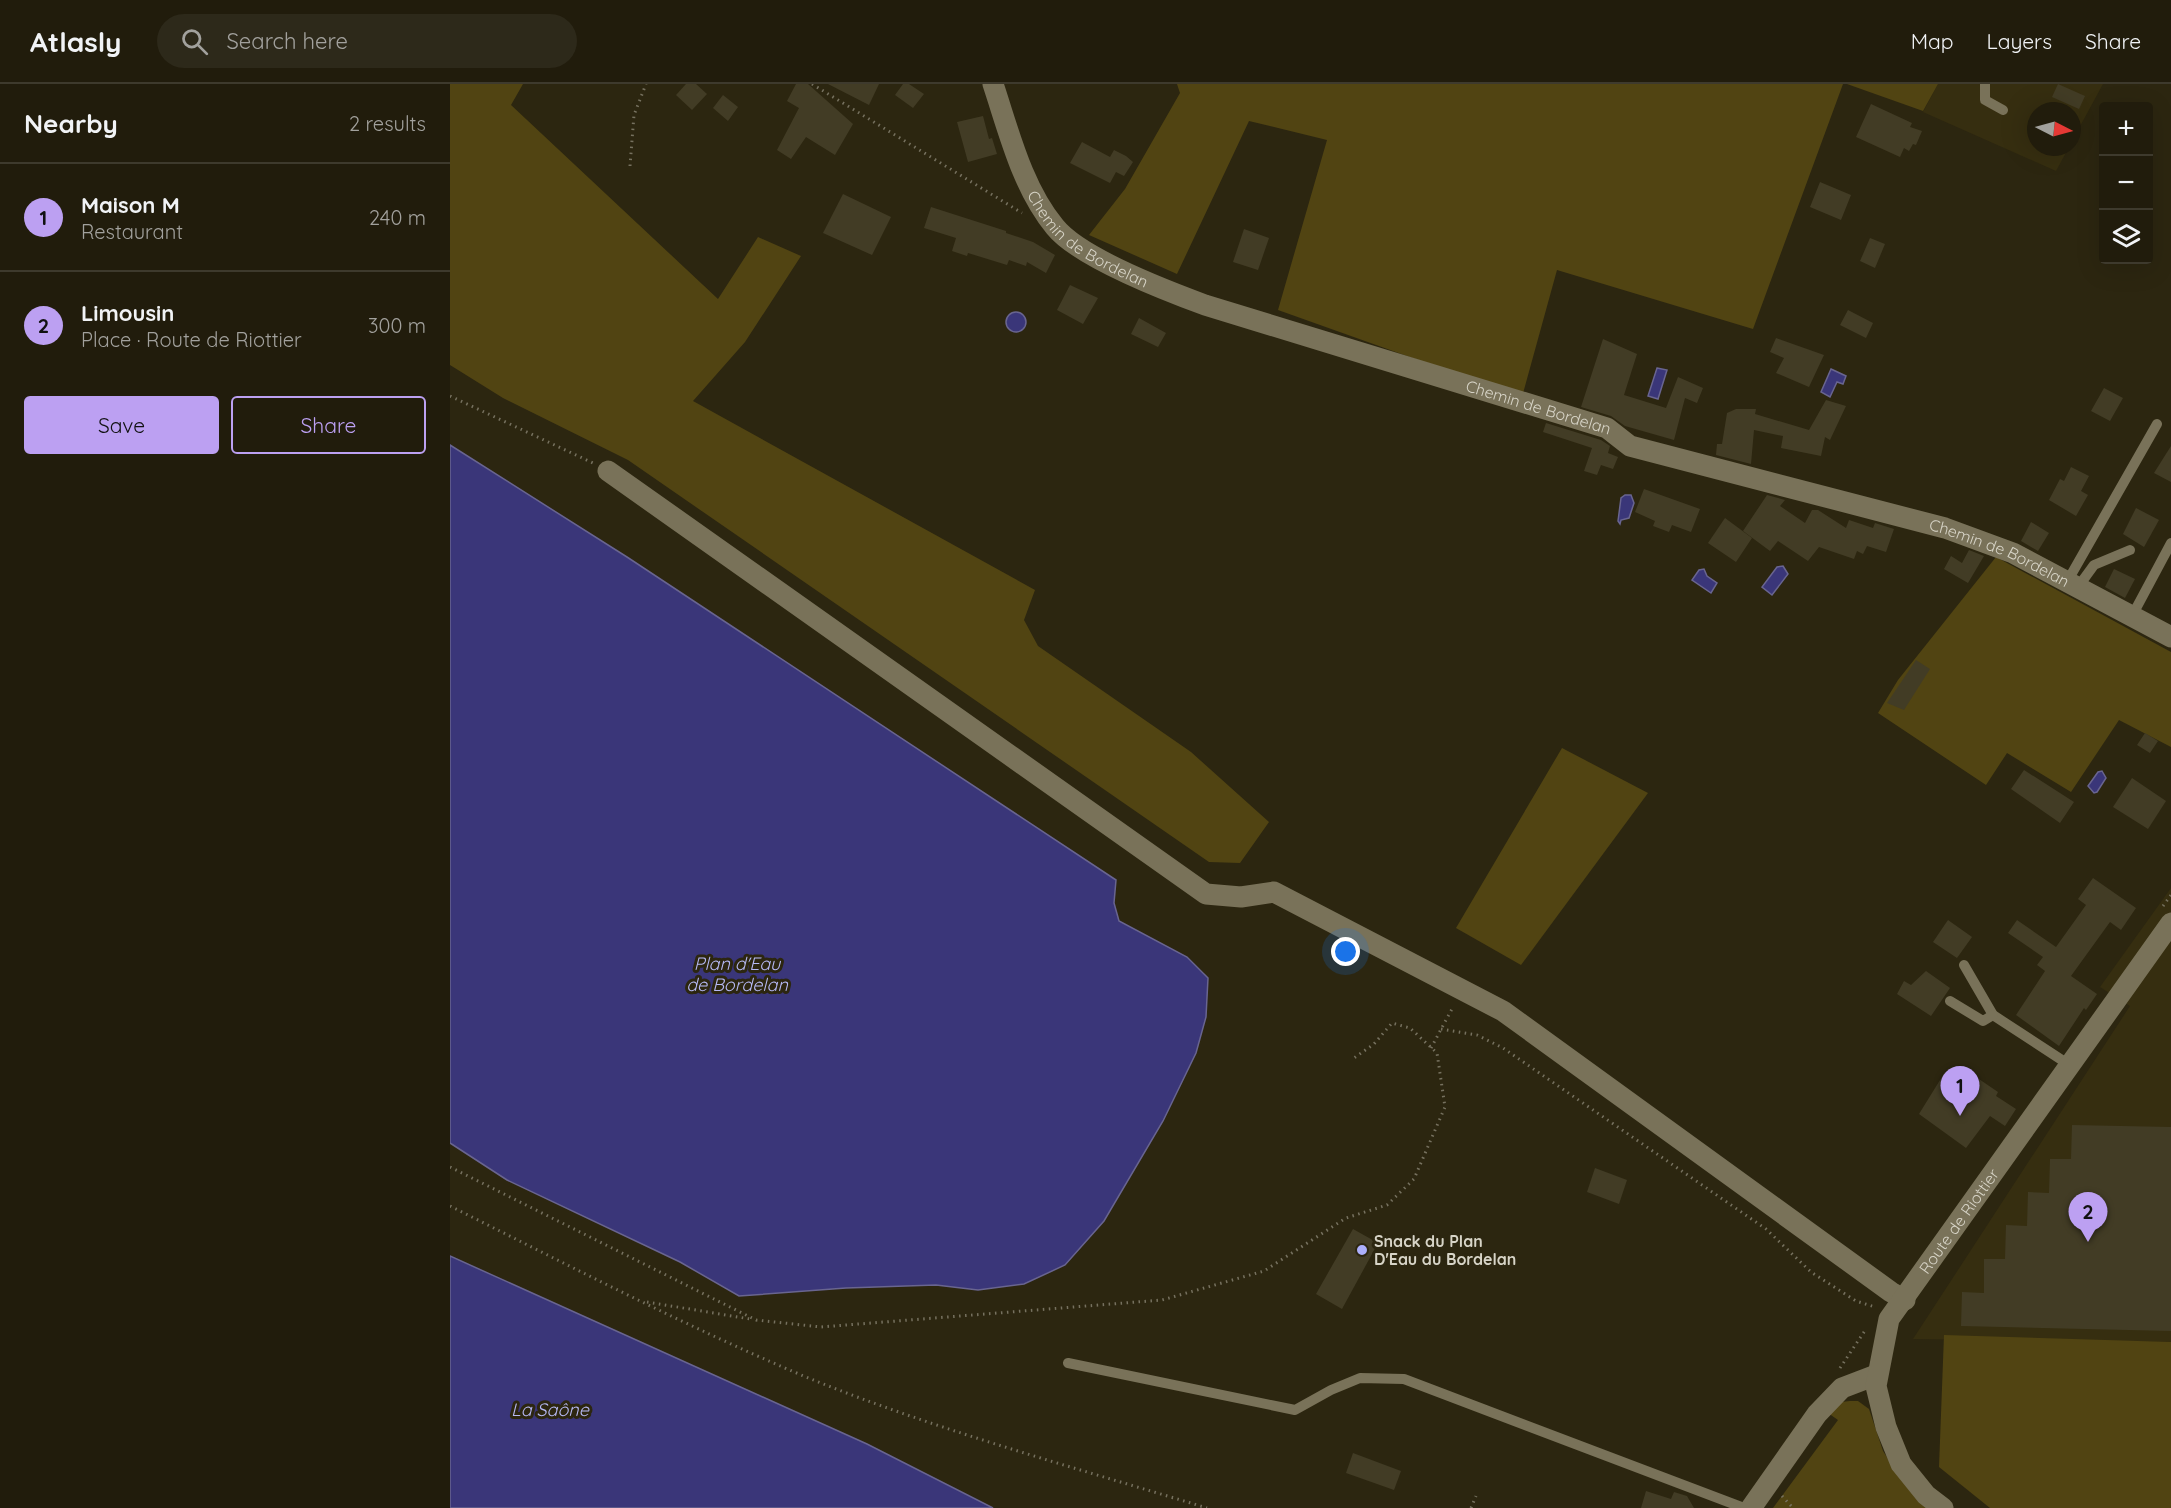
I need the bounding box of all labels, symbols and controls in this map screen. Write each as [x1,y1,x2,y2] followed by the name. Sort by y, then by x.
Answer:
[157,14,577,68] search box
[30,24,121,59] text: Atlasly
[178,25,211,58] icon: search
[226,27,348,55] text: Search here
[1911,28,1954,54] text: Map
[1987,28,2052,54] text: Layers
[2085,28,2141,54] text: Share
[2027,102,2081,156] north arrow
[2099,102,2153,264] map controls
[2099,102,2153,156] button: +
[24,107,118,140] text: Nearby
[349,111,426,136] text: 2 results
[2099,156,2153,210] button: −
[1023,187,1151,292] street label: Chemin de Bordelan
[81,191,180,219] text: Maison M
[40,205,47,230] text: 1
[369,205,426,230] text: 240 m
[2099,210,2153,264] button: layers
[81,219,183,244] text: Restaurant
[81,299,174,327] text: Limousin
[38,313,49,338] text: 2
[368,313,426,338] text: 300 m
[81,327,302,352] text: Place · Route de Riottier
[1464,375,1613,439] street label: Chemin de Bordelan
[24,396,219,454] button: Save
[231,396,426,454] button: Share
[1927,514,2073,591] street label: Chemin de Bordelan
[1331,937,1360,966] your location
[686,952,788,996] water label: Plan d'Eau de Bordelan
[1940,1066,1980,1116] pin: 1
[1915,1164,2003,1278] street label: Route de Riottier
[2068,1192,2108,1242] pin: 2
[1374,1231,1516,1269] place label: Snack du Plan D'Eau du Bordelan
[1355,1243,1369,1257] marker: Snack du Plan D'Eau du Bordelan
[511,1398,590,1421] water label: La Saône

